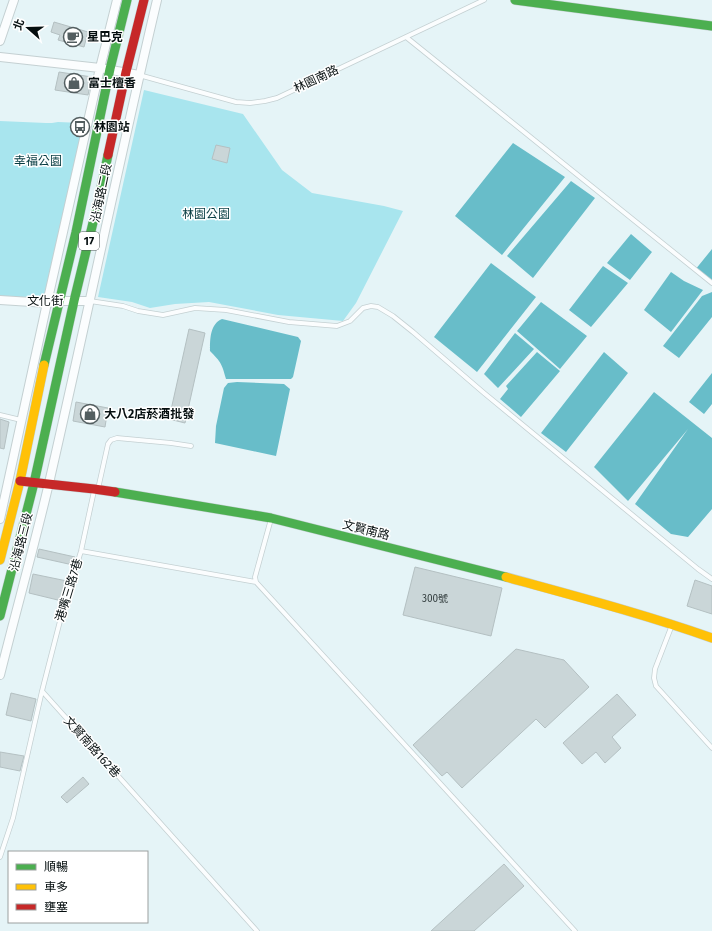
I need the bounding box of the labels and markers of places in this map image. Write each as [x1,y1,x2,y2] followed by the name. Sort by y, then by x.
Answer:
[62,26,84,48] cafe icon: 星巴克
[87,30,123,44] place label: 星巴克
[63,72,85,94] shop icon: 富士檀香
[88,76,136,90] place label: 富士檀香
[69,116,91,138] bus stop icon: 林園站
[94,120,130,134] place label: 林園站
[79,403,101,425] shop icon: 大八2店菸酒批發
[104,407,194,421] place label: 大八2店菸酒批發

